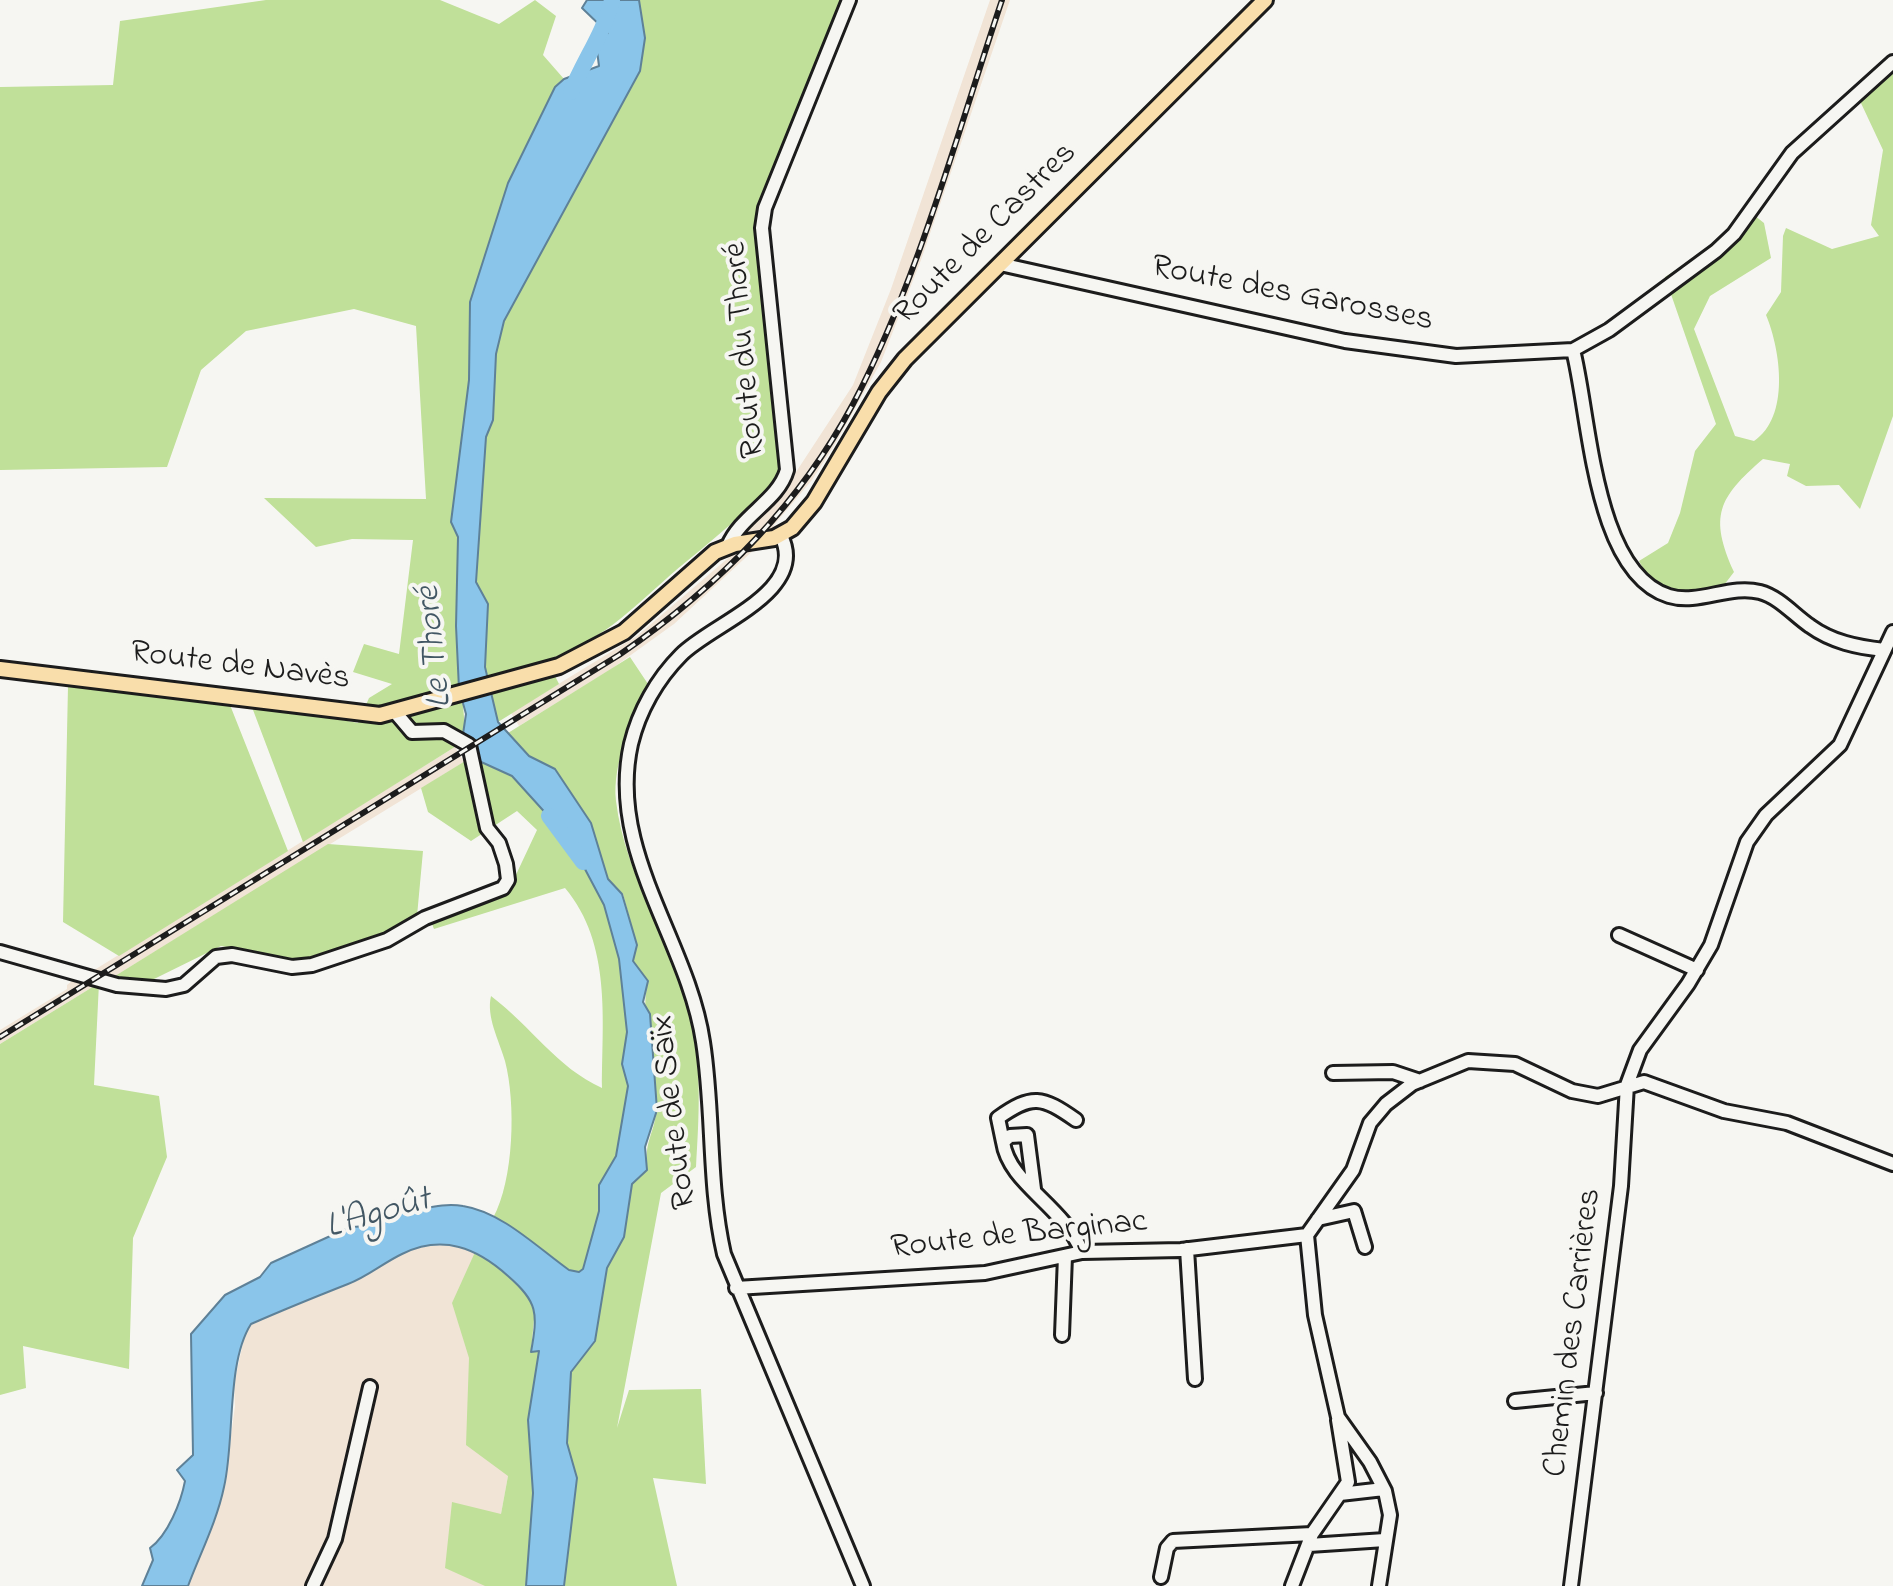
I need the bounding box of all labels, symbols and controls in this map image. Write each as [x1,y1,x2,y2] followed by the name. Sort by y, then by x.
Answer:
[887,135,1087,335] street label: Route de Castres
[717,240,777,460] street label: Route du Thoré
[1148,249,1436,343] street label: Route des Garosses
[409,584,465,710] water label: Le Thoré
[128,634,352,702] street label: Route de Navès
[644,1013,708,1211] street label: Route de Saïx
[322,1181,436,1251] water label: L'Agoût
[1537,1186,1613,1480] street label: Chemin des Carrières
[889,1203,1149,1271] street label: Route de Barginac

